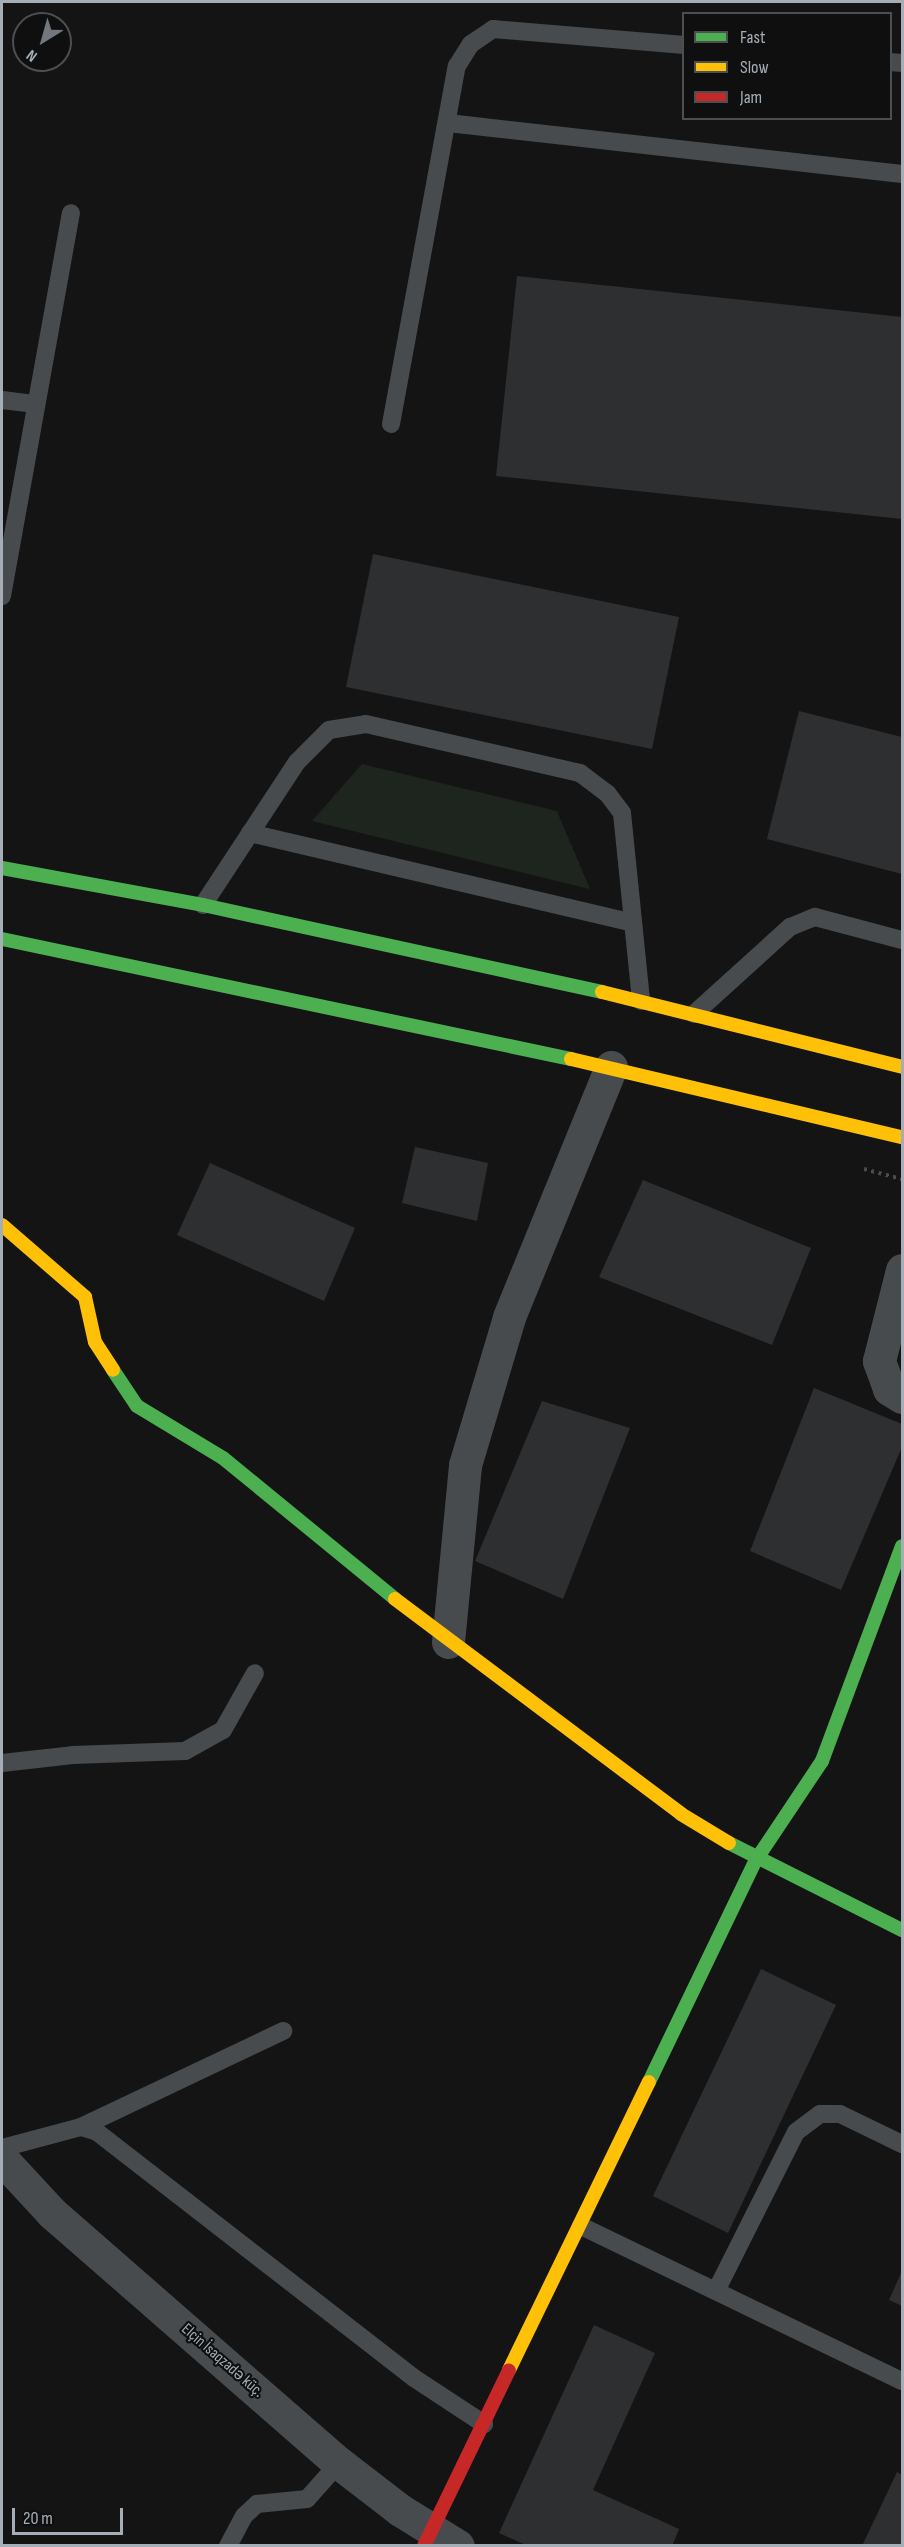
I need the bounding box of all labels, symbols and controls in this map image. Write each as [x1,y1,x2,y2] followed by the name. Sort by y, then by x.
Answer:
[12,12,72,72] north arrow
[682,12,892,120] legend
[740,27,765,48] text: Fast
[23,45,41,65] text: N
[740,57,769,78] text: Slow
[740,87,762,108] text: Jam
[177,2320,267,2402] street label: Elçin İsaqzadə küç.
[15,2496,126,2534] scale bar
[23,2508,53,2529] text: 20 m

